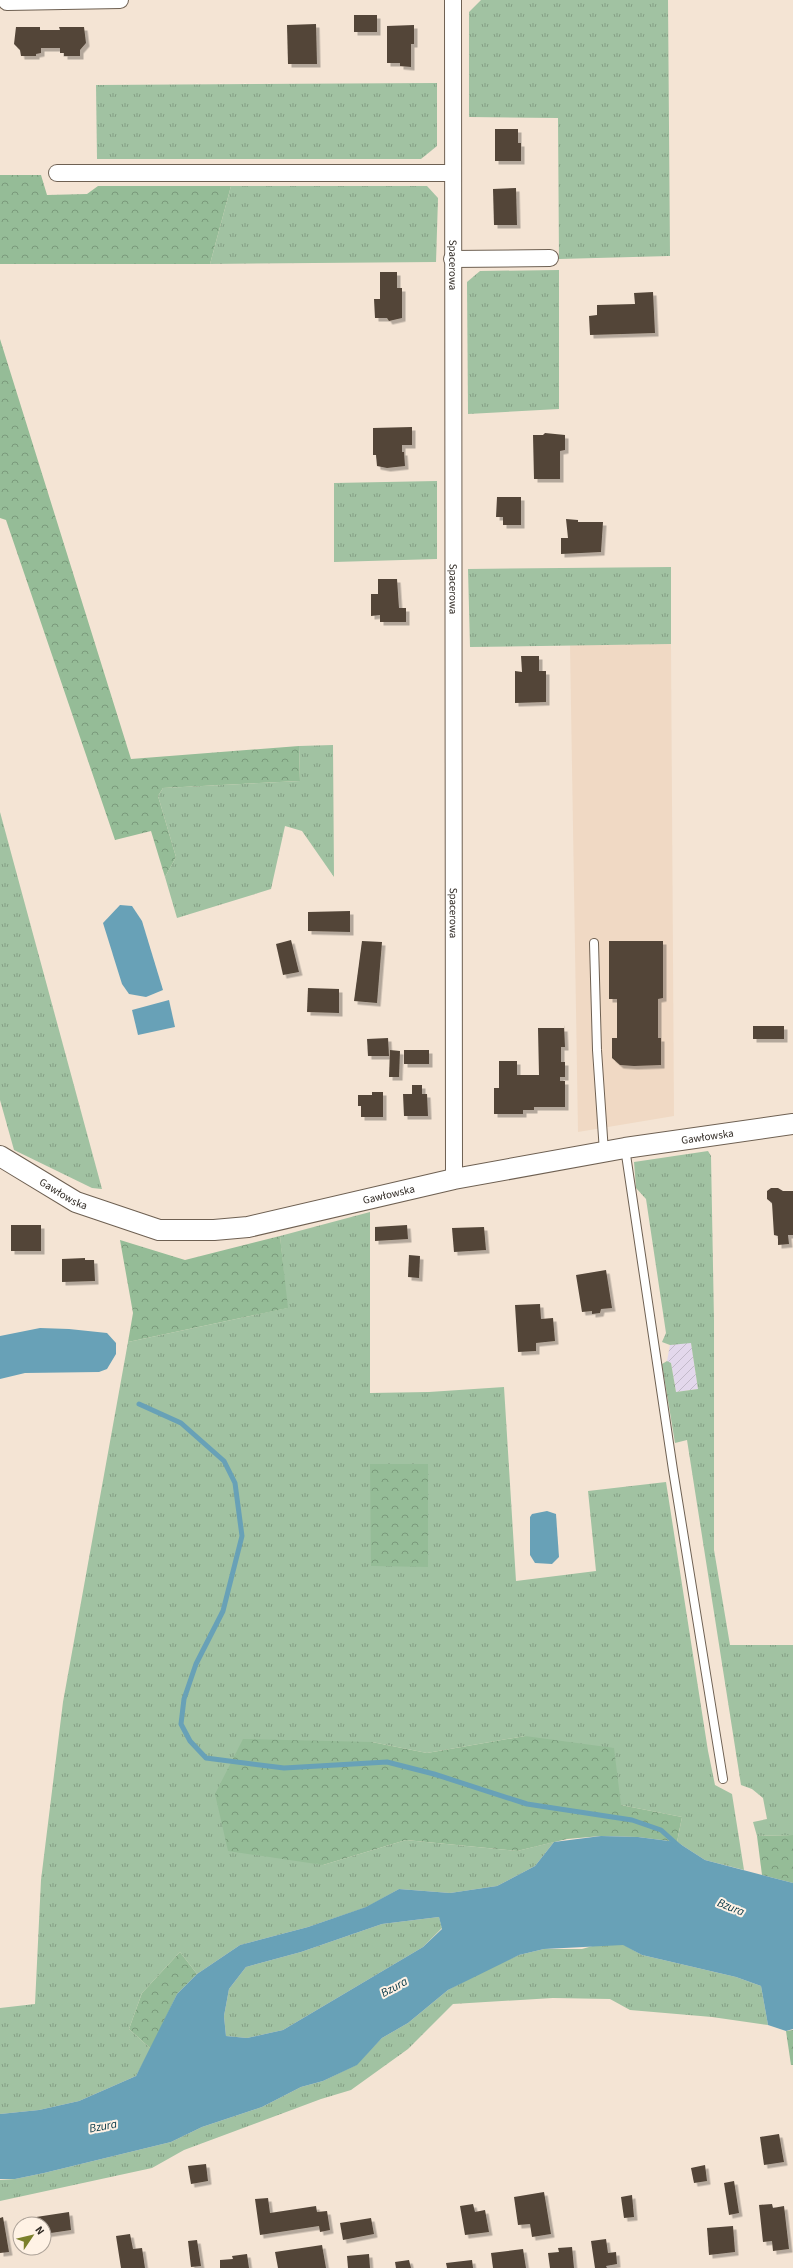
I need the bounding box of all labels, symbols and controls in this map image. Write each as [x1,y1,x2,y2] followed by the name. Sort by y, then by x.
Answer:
[445,240,460,290] street label: Spacerowa
[445,564,461,614] street label: Spacerowa
[446,888,461,938] street label: Spacerowa
[680,1126,735,1148] street label: Gawłowska
[37,1175,89,1213] street label: Gawłowska
[361,1181,416,1208] street label: Gawłowska
[715,1894,748,1921] water label: Bzura
[378,1973,411,2002] water label: Bzura
[88,2115,119,2138] water label: Bzura
[12,2216,52,2256] north arrow
[32,2223,48,2238] text: N

